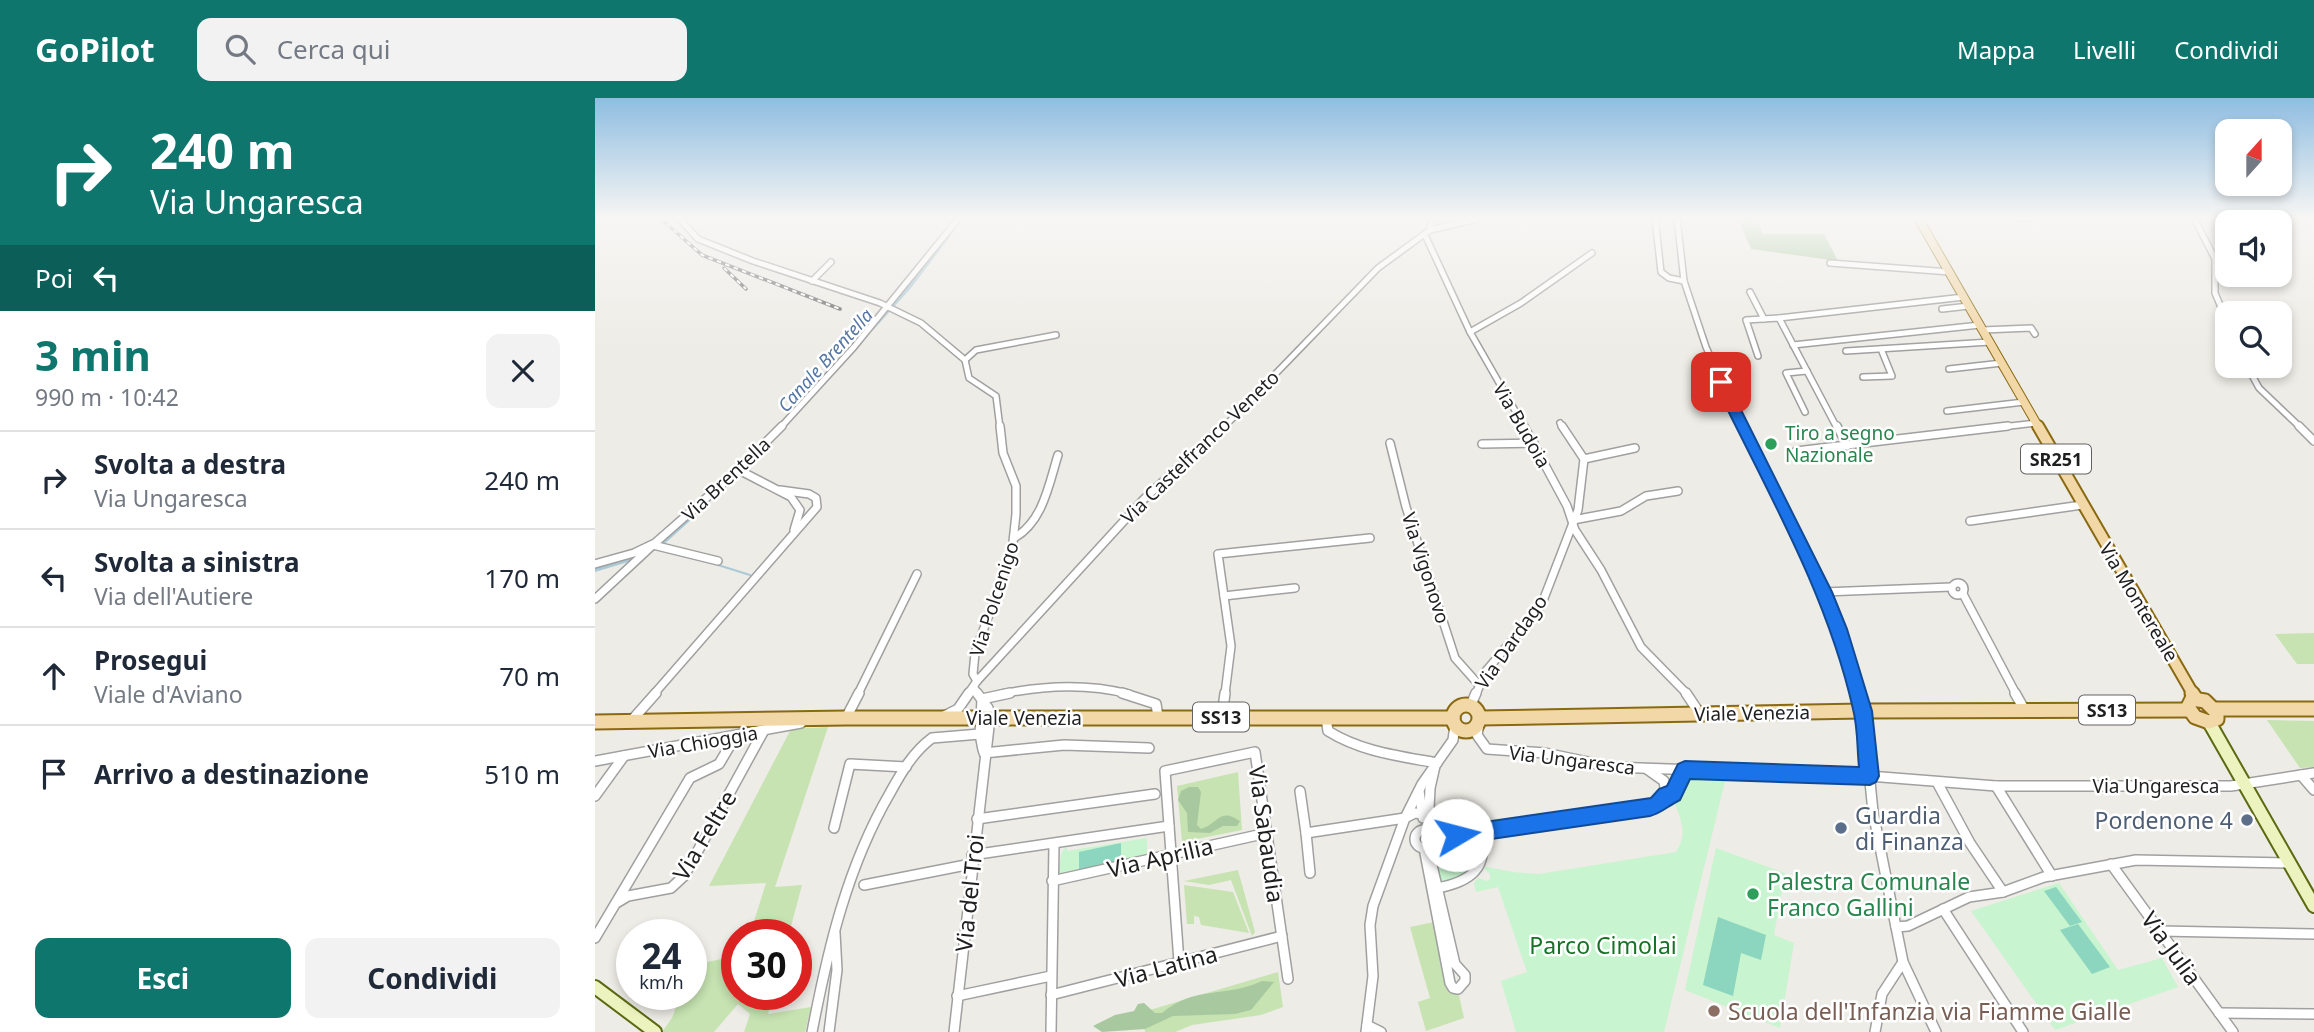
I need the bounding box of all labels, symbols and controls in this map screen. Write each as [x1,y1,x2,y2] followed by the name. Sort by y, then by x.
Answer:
[197,18,687,81] search box
[35,27,155,72] text: GoPilot
[221,30,259,68] icon: search
[277,31,391,67] text: Cerca qui
[1957,33,2035,66] text: Mappa
[2073,33,2136,66] text: Livelli
[2174,33,2279,66] text: Condividi
[150,117,295,183] text: 240 m
[2215,119,2293,196] north arrow
[2215,119,2292,378] map controls
[35,126,126,217] icon: right
[150,180,364,223] text: Via Ungaresca
[2215,210,2292,287] button: sound
[87,259,125,297] icon: left
[35,260,73,296] text: Poi
[2215,301,2292,378] button: search
[772,303,878,417] water label: Canale Brentella
[35,326,151,383] text: 3 min
[486,334,560,408] button: close
[1691,352,1751,412] pin
[1702,363,1740,401] icon: arrive
[1115,364,1285,530] street label: Via Castelfranco Veneto
[1487,377,1557,473] street label: Via Budoia
[35,381,179,413] text: 990 m · 10:42
[1785,420,1895,468] place label: Tiro a segno Nazionale
[676,431,776,527] street label: Via Brentella
[1763,436,1779,452] marker: Tiro a segno Nazionale
[2021,444,2091,474] road number: SR251
[94,446,286,482] text: Svolta a destra
[35,461,73,499] icon: right
[484,462,560,498] text: 240 m
[94,482,248,514] text: Via Ungaresca
[1396,509,1456,627] street label: Via Vigonovo
[963,538,1025,660] street label: Via Polcenigo
[2093,538,2185,666] street label: Via Montereale
[94,544,300,580] text: Svolta a sinistra
[35,559,73,597] icon: left
[484,560,560,596] text: 170 m
[94,580,253,612] text: Via dell'Autiere
[1469,590,1553,694] street label: Via Dardago
[94,642,207,678] text: Prosegui
[35,657,73,695] icon: ahead
[499,658,560,694] text: 70 m
[94,678,243,710] text: Viale d'Aviano
[2079,696,2135,724] road number: SS13
[1694,699,1810,727] street label: Viale Venezia
[1193,702,1249,732] road number: SS13
[966,705,1082,731] street label: Viale Venezia
[646,720,760,764] street label: Via Chioggia
[1507,739,1637,781] street label: Via Ungaresca
[35,755,73,793] icon: arrive
[94,756,369,792] text: Arrivo a destinazione
[484,756,560,792] text: 510 m
[1242,763,1292,905] street label: Via Sabaudia
[2093,773,2219,799] street label: Via Ungaresca
[665,784,743,886] street label: Via Feltre
[1420,798,1494,872] position arrow
[1855,799,1964,857] place label: Guardia di Finanza
[2095,804,2233,836] place label: Pordenone 4
[2239,812,2255,828] marker: Pordenone 4
[1833,820,1849,836] marker: Guardia di Finanza
[1104,829,1216,885] street label: Via Aprilia
[947,833,991,953] street label: Via del Troi
[1767,865,1970,923] place label: Palestra Comunale Franco Gallini
[1745,886,1761,902] marker: Palestra Comunale Franco Gallini
[2134,905,2210,991] street label: Via Julia
[721,919,812,1010] speed limit sign: 30
[1529,929,1677,961] park label: Parco Cimolai
[641,932,682,979] text: 24
[1111,937,1221,995] street label: Via Latina
[35,938,291,1018] button: Esci
[305,938,560,1018] button: Condividi
[639,970,684,994] text: km/h
[1728,995,2131,1027] place label: Scuola dell'Infanzia via Fiamme Gialle
[1706,1003,1722,1019] marker: Scuola dell'Infanzia via Fiamme Gialle

